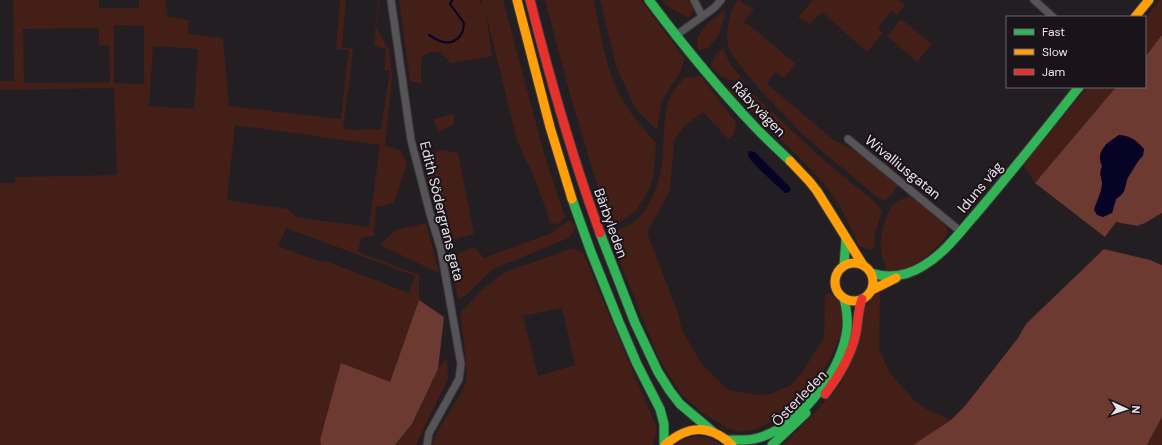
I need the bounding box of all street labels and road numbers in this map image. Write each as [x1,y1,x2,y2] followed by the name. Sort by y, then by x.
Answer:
[728,78,790,140] street label: Råbyvägen
[861,131,945,203] street label: Wivalliusgatan
[416,139,468,283] street label: Edith Södergrans gata
[953,158,1007,216] street label: Iduns väg
[590,186,632,260] street label: Bärbyleden
[768,366,830,430] street label: Österleden

